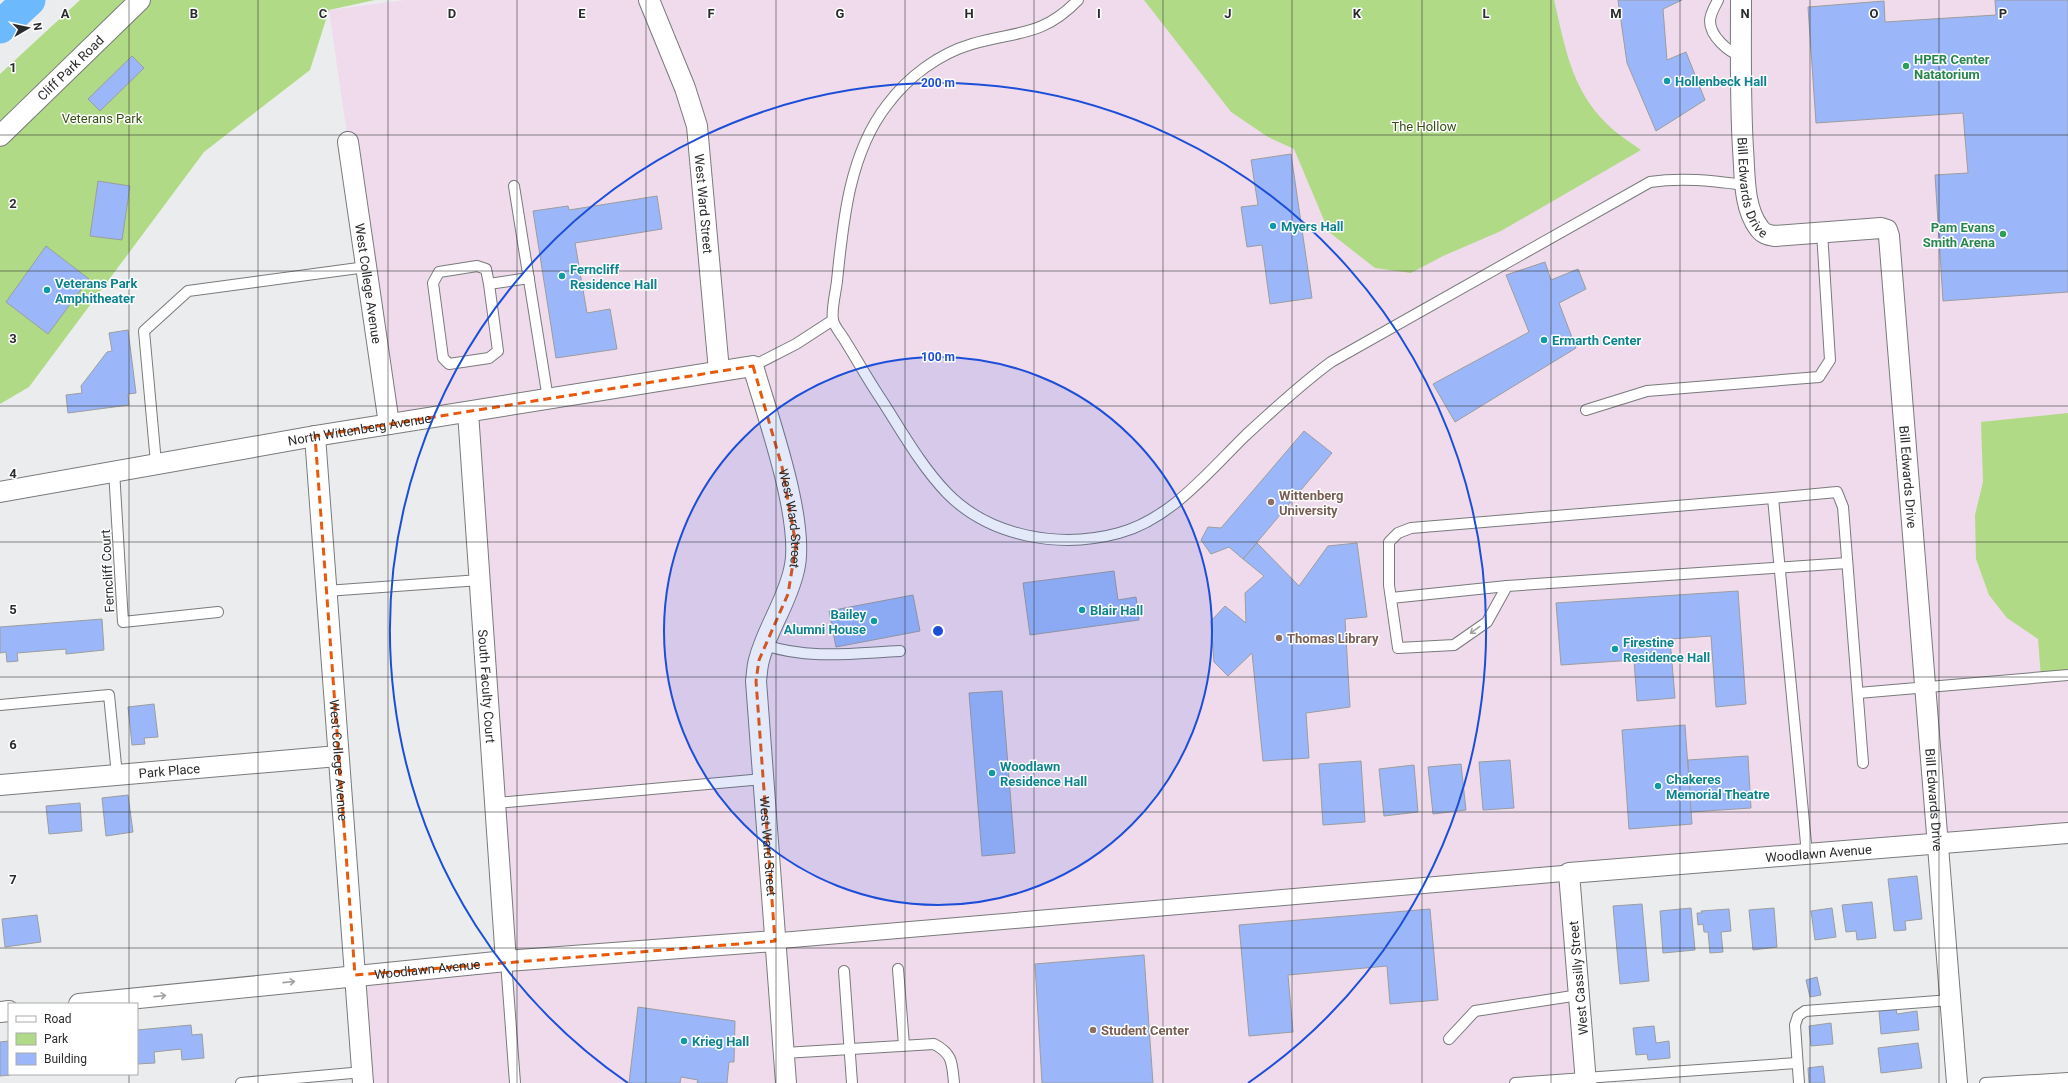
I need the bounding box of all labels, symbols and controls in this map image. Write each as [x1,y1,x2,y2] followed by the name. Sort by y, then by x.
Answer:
[61,6,70,21] text: A
[190,6,198,21] text: B
[319,6,328,21] text: C
[448,6,456,21] text: D
[578,6,586,21] text: E
[707,6,715,21] text: F
[836,6,845,21] text: G
[964,6,974,21] text: H
[1097,6,1101,21] text: I
[1224,6,1232,21] text: J
[1353,6,1362,21] text: K
[1482,6,1490,21] text: L
[1610,6,1622,21] text: M
[1740,6,1750,21] text: N
[1870,6,1879,21] text: O
[1999,6,2007,21] text: P
[8,8,48,48] north arrow
[30,22,44,32] text: N
[34,33,107,104] street label: Cliff Park Road
[1914,52,1990,82] place label: HPER Center Natatorium
[9,60,17,75] text: 1
[1901,61,1911,71] marker: HPER Center Natatorium
[1675,74,1767,89] place label: Hollenbeck Hall
[921,76,955,90] text: 200 m
[1662,76,1672,86] marker: Hollenbeck Hall
[62,111,143,126] park label: Veterans Park
[1391,119,1457,134] park label: The Hollow
[1734,137,1770,241] street label: Bill Edwards Drive
[692,153,715,254] street label: West Ward Street
[9,196,17,211] text: 2
[1281,219,1344,234] place label: Myers Hall
[1923,220,1995,250] place label: Pam Evans Smith Arena
[1268,221,1278,231] marker: Myers Hall
[352,222,384,345] street label: West College Avenue
[1998,229,2008,239] marker: Pam Evans Smith Arena
[570,262,657,292] place label: Ferncliff Residence Hall
[557,271,567,281] marker: Ferncliff Residence Hall
[55,276,138,306] place label: Veterans Park Amphitheater
[42,285,52,295] marker: Veterans Park Amphitheater
[9,331,17,346] text: 3
[1552,333,1642,348] place label: Ermarth Center
[1539,335,1549,345] marker: Ermarth Center
[921,350,955,364] text: 100 m
[287,411,432,449] street label: North Wittenberg Avenue
[1896,425,1919,529] street label: Bill Edwards Drive
[9,466,17,481] text: 4
[776,467,803,569] street label: West Ward Street
[1279,488,1343,518] place label: Wittenberg University
[1266,497,1276,507] marker: Wittenberg University
[98,529,117,613] street label: Ferncliff Court
[9,602,17,617] text: 5
[1090,603,1143,618] place label: Blair Hall
[1077,605,1087,615] marker: Blair Hall
[784,607,866,637] place label: Bailey Alumni House
[869,616,879,626] marker: Bailey Alumni House
[931,624,945,638] centre of rings
[1470,626,1481,634] one-way arrow
[475,629,498,744] street label: South Faculty Court
[1287,631,1379,646] place label: Thomas Library
[1274,633,1284,643] marker: Thomas Library
[1623,635,1710,665] place label: Firestine Residence Hall
[1610,644,1620,654] marker: Firestine Residence Hall
[327,699,351,821] street label: West College Avenue
[9,737,17,752] text: 6
[1922,748,1945,852] street label: Bill Edwards Drive
[1000,759,1087,789] place label: Woodlawn Residence Hall
[138,761,201,781] street label: Park Place
[987,768,997,778] marker: Woodlawn Residence Hall
[1666,772,1770,802] place label: Chakeres Memorial Theatre
[1653,781,1663,791] marker: Chakeres Memorial Theatre
[757,796,779,897] street label: West Ward Street
[1765,842,1872,865] street label: Woodlawn Avenue
[9,872,17,887] text: 7
[1566,920,1591,1036] street label: West Cassilly Street
[374,957,481,982] street label: Woodlawn Avenue
[282,979,295,986] one-way arrow
[153,992,166,999] one-way arrow
[8,1003,138,1075] legend
[44,1012,72,1026] text: Road
[1101,1023,1189,1038] place label: Student Center
[1088,1025,1098,1035] marker: Student Center
[44,1032,69,1046] text: Park
[692,1034,749,1049] place label: Krieg Hall
[679,1036,689,1046] marker: Krieg Hall
[44,1052,87,1066] text: Building

